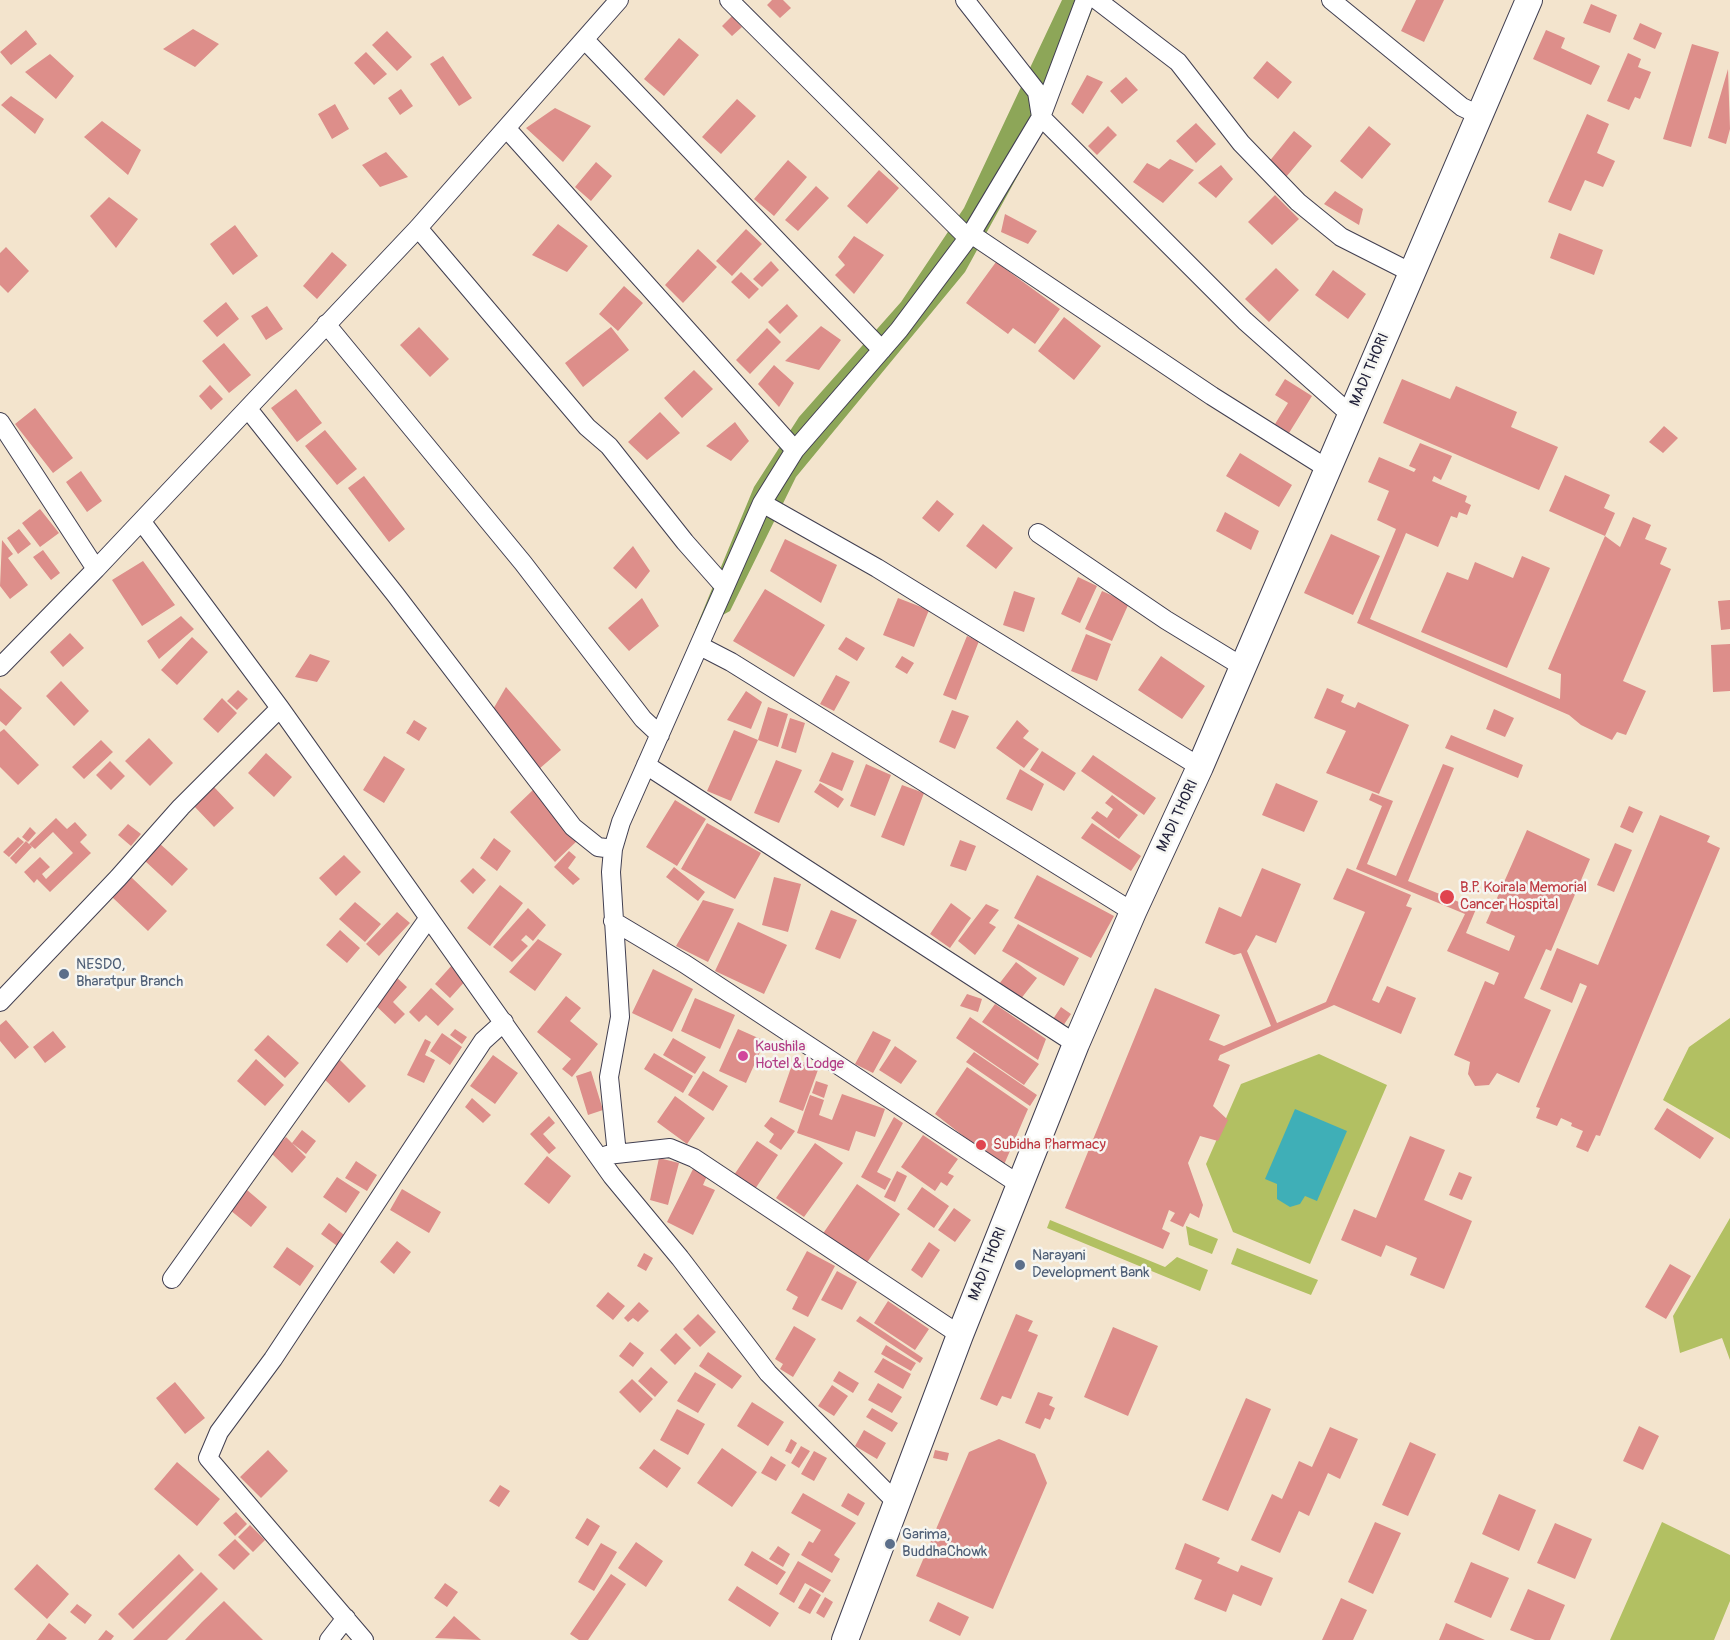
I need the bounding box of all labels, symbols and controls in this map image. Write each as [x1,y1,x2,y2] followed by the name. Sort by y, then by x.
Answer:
[1347,331,1393,409] street label: MADI THORI
[1153,777,1203,855] street label: MADI THORI
[1460,879,1587,914] place label: B.P. Koirala Memorial Cancer Hospital
[1438,888,1456,906] marker: B.P. Koirala Memorial Cancer Hospital
[76,956,183,991] place label: NESDO, Bharatpur Branch
[57,967,71,981] marker: NESDO, Bharatpur Branch
[755,1038,844,1073] place label: Kaushila Hotel & Lodge
[736,1049,750,1063] marker: Kaushila Hotel & Lodge
[993,1136,1106,1154] place label: Subidha Pharmacy
[974,1138,988,1152] marker: Subidha Pharmacy
[965,1225,1011,1303] street label: MADI THORI
[1032,1247,1150,1282] place label: Narayani Development Bank
[1013,1258,1027,1272] marker: Narayani Development Bank
[902,1526,987,1561] place label: Garima, BuddhaChowk
[883,1537,897,1551] marker: Garima, BuddhaChowk

